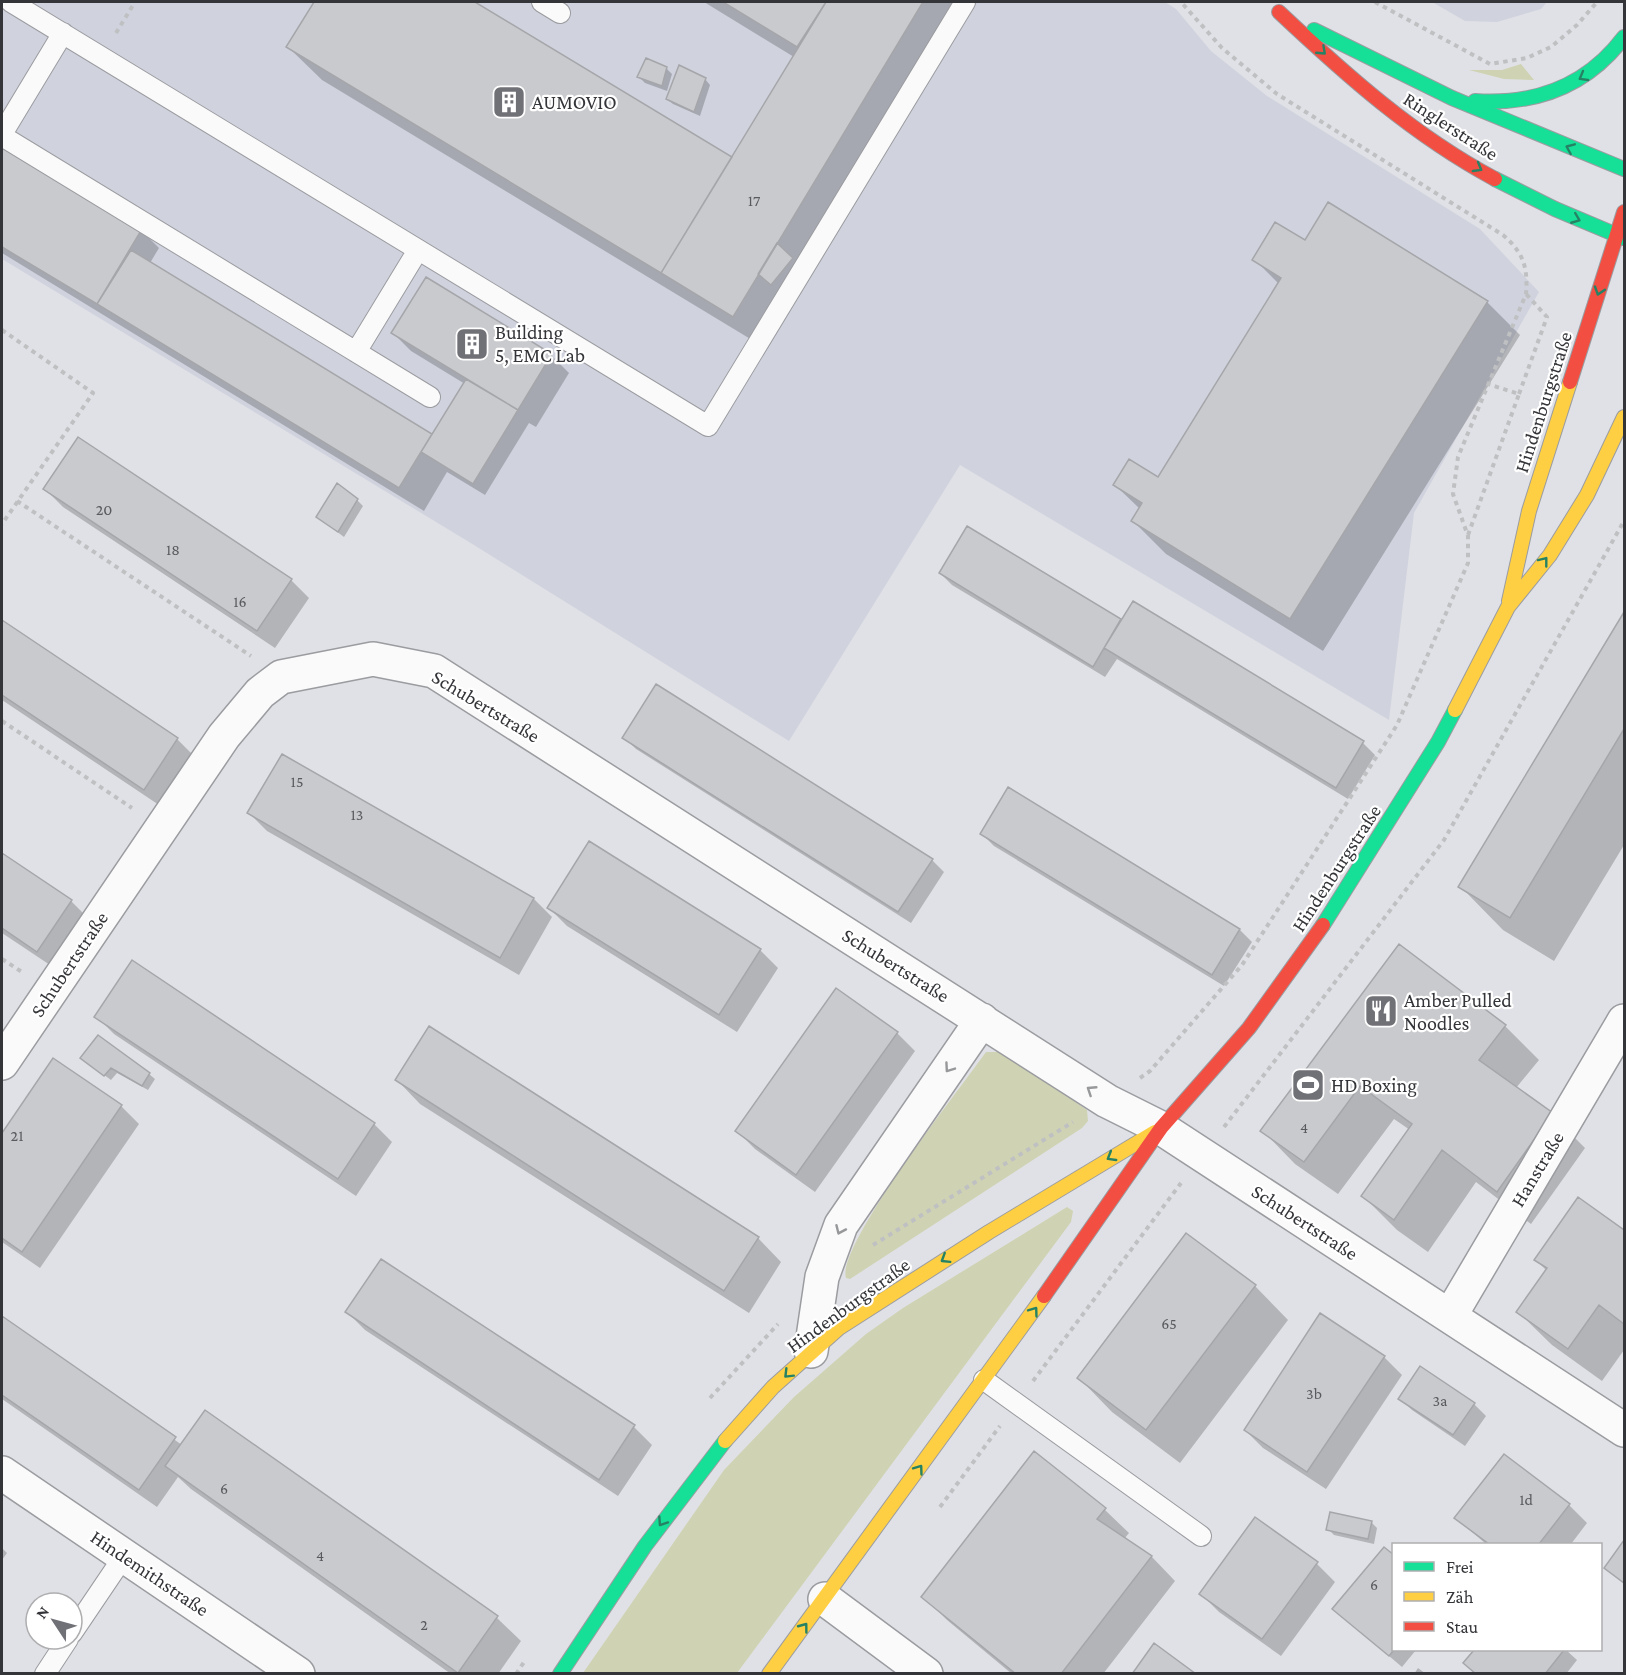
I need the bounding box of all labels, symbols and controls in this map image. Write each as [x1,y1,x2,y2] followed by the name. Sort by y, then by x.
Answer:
[1315,44,1326,55] one-way arrow
[1579,69,1589,81] one-way arrow
[491,84,527,120] building icon: AUMOVIO
[1399,87,1502,166] street label: Ringlerstraße
[532,91,617,113] place label: AUMOVIO
[1565,143,1576,155] one-way arrow
[1472,160,1482,172] one-way arrow
[748,192,761,209] house number: 17
[1570,212,1581,224] one-way arrow
[1594,285,1606,296] one-way arrow
[495,321,585,366] place label: Building 5, EMC Lab
[454,326,490,362] building icon: Building 5, EMC Lab
[1510,329,1577,475] street label: Hindenburgstraße
[96,501,112,518] house number: 20
[166,541,180,558] house number: 18
[1537,557,1548,568] one-way arrow
[233,593,247,610] house number: 16
[428,665,544,747] street label: Schubertstraße
[291,773,303,790] house number: 15
[1287,800,1386,936] street label: Hindenburgstraße
[351,806,363,823] house number: 13
[26,907,112,1021] street label: Schubertstraße
[838,923,954,1007] street label: Schubertstraße
[1404,989,1512,1034] place label: Amber Pulled Noodles
[1363,993,1399,1029] restaurant icon: Amber Pulled Noodles
[945,1062,956,1073] one-way arrow
[1290,1067,1326,1103] sports icon: HD Boxing
[1331,1074,1417,1097] place label: HD Boxing
[1087,1086,1097,1098] one-way arrow
[1300,1119,1308,1136] house number: 4
[11,1127,23,1144] house number: 21
[1506,1127,1568,1210] street label: Hanstraße
[1107,1150,1117,1162] one-way arrow
[1248,1180,1362,1265] street label: Schubertstraße
[836,1223,848,1234] one-way arrow
[941,1252,951,1264] one-way arrow
[782,1253,915,1358] street label: Hindenburgstraße
[1027,1307,1038,1318] one-way arrow
[1161,1315,1177,1332] house number: 65
[784,1368,795,1378] one-way arrow
[1306,1385,1322,1402] house number: 3b
[1433,1392,1448,1409] house number: 3a
[912,1465,923,1476] one-way arrow
[220,1480,228,1497] house number: 6
[1519,1491,1533,1508] house number: 1d
[658,1516,669,1527] one-way arrow
[87,1525,213,1621] street label: Hindemithstraße
[1392,1543,1602,1651] legend
[316,1547,324,1564] house number: 4
[1446,1557,1474,1577] text: Frei
[1370,1576,1378,1593] house number: 6
[1446,1587,1474,1607] text: Zäh
[24,1591,84,1651] north arrow
[32,1603,52,1622] text: N
[420,1616,428,1633] house number: 2
[1446,1617,1479,1637] text: Stau
[797,1622,808,1633] one-way arrow

